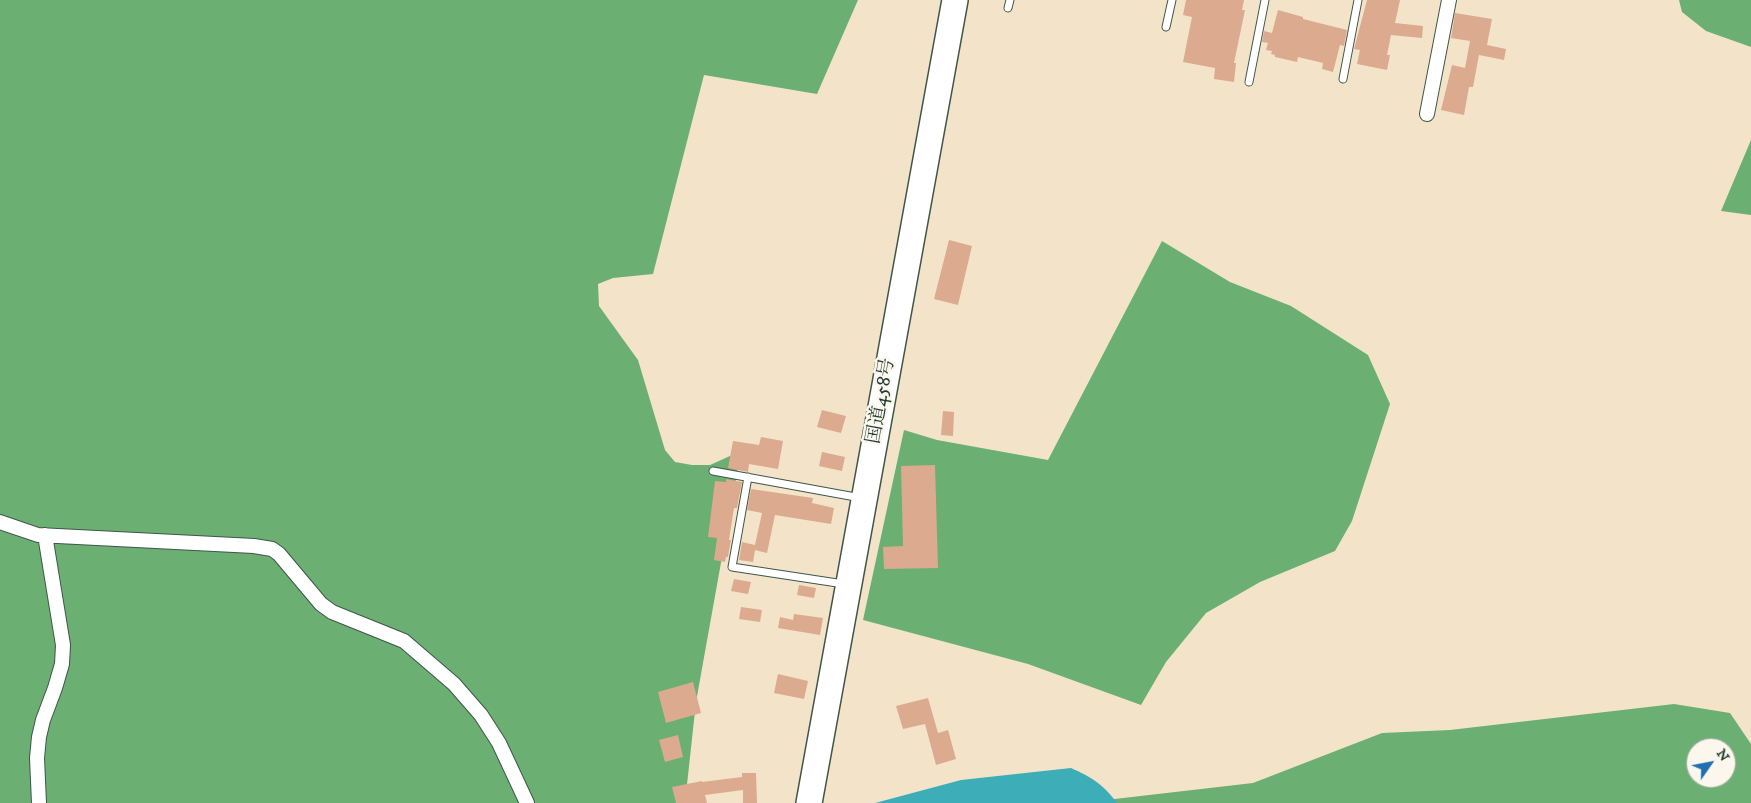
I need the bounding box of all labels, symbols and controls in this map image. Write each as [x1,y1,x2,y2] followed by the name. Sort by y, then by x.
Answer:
[863,356,901,446] street label: 国道458号
[1686,738,1736,788] north arrow
[1712,746,1733,765] text: N

